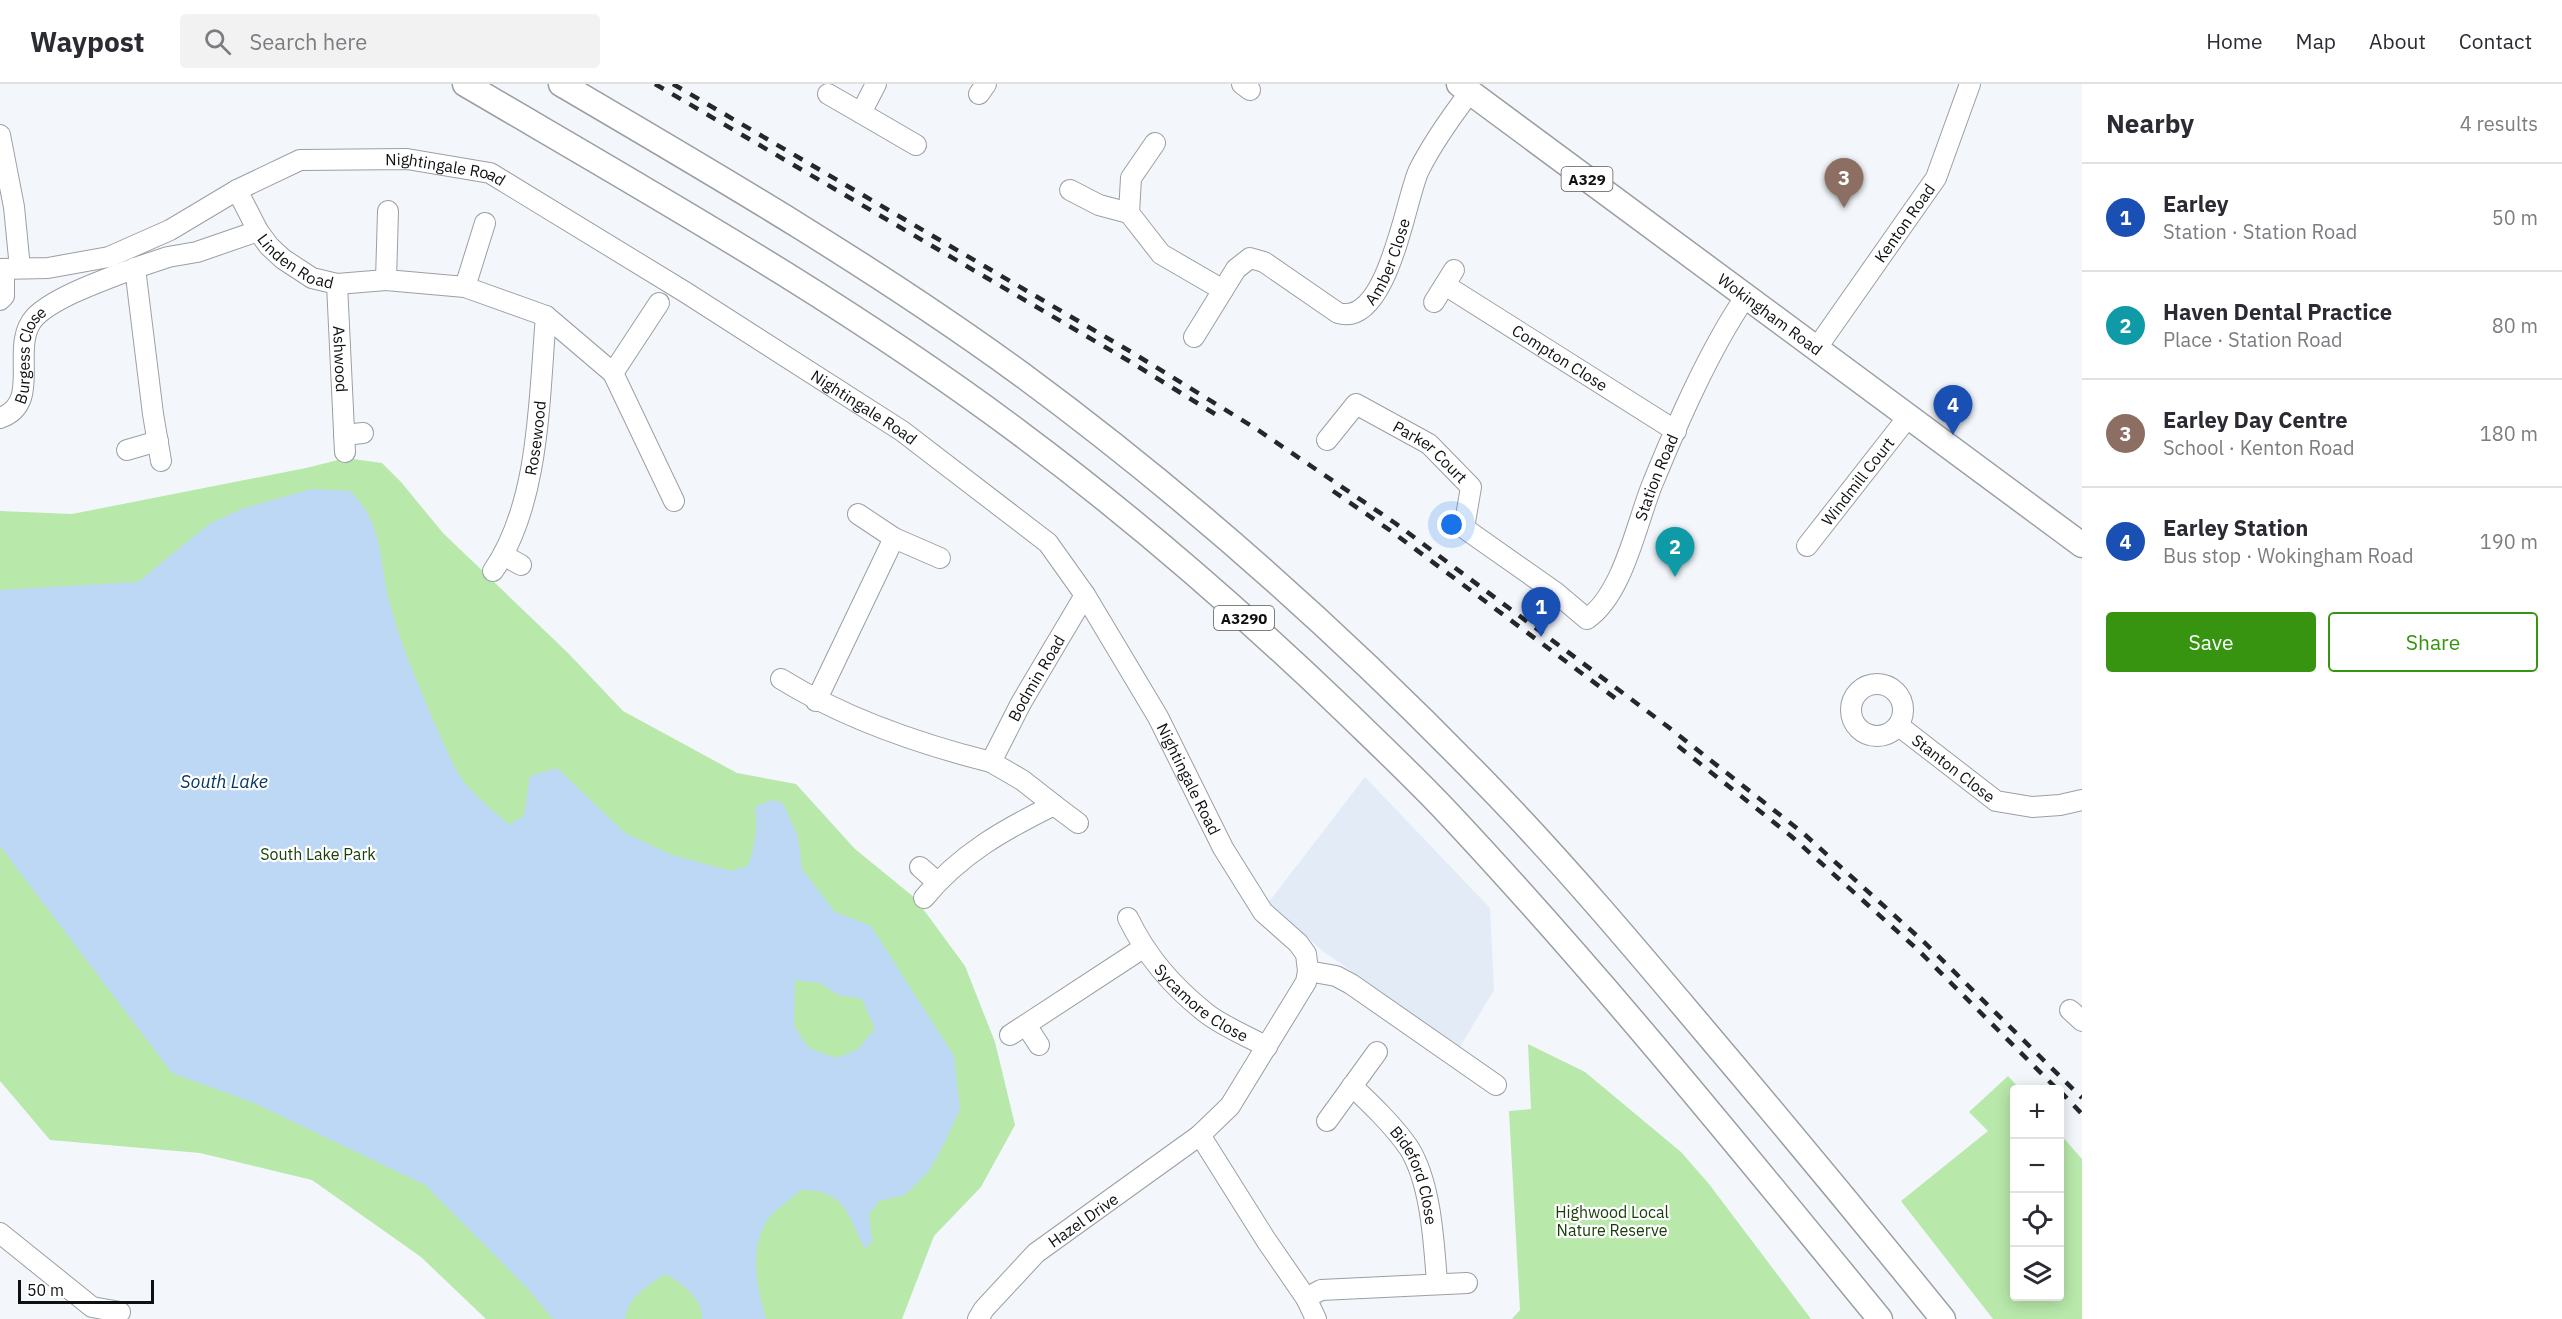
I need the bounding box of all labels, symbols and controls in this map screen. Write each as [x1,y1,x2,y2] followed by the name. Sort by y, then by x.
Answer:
[180,14,600,68] search box
[30,23,144,60] text: Waypost
[201,25,234,58] icon: search
[249,27,367,56] text: Search here
[2206,27,2263,55] text: Home
[2296,27,2336,55] text: Map
[2369,27,2426,55] text: About
[2459,27,2532,55] text: Contact
[2106,106,2194,140] text: Nearby
[2460,110,2538,137] text: 4 results
[385,149,509,190] street label: Nightingale Road
[1824,158,1864,208] pin: 3
[1562,167,1612,191] road number: A329
[1870,180,1939,266] street label: Kenton Road
[2163,189,2228,218] text: Earley
[2120,204,2132,231] text: 1
[2492,204,2538,231] text: 50 m
[1360,216,1414,309] street label: Amber Close
[2163,218,2357,245] text: Station · Station Road
[253,230,336,293] street label: Linden Road
[1714,269,1826,359] street label: Wokingham Road
[2163,297,2392,326] text: Haven Dental Practice
[10,302,50,407] street label: Burgess Close
[2120,312,2132,339] text: 2
[2492,312,2538,339] text: 80 m
[1508,320,1612,395] street label: Compton Close
[329,325,352,393] street label: Ashwood
[2163,326,2343,353] text: Place · Station Road
[807,365,921,449] street label: Nightingale Road
[1934,386,1972,435] pin: 4
[520,400,550,477] street label: Rosewood
[2163,405,2348,434] text: Earley Day Centre
[1390,416,1472,487] street label: Parker Court
[2120,420,2132,447] text: 3
[2480,420,2538,447] text: 180 m
[1630,431,1682,523] street label: Station Road
[1817,433,1898,530] street label: Windmill Court
[2163,434,2355,461] text: School · Kenton Road
[1437,510,1466,539] your location
[2163,513,2308,542] text: Earley Station
[1656,528,1694,577] pin: 2
[2120,528,2132,555] text: 4
[2480,528,2538,555] text: 190 m
[2163,542,2414,569] text: Bus stop · Wokingham Road
[1522,588,1560,637] pin: 1
[1214,606,1274,630] road number: A3290
[2106,612,2316,672] button: Save
[2328,612,2538,672] button: Share
[1003,631,1069,725] street label: Bodmin Road
[1153,720,1225,838] street label: Nightingale Road
[1908,730,1999,807] street label: Stanton Close
[180,770,268,793] water label: South Lake
[260,844,376,864] park label: South Lake Park
[1150,959,1252,1046] street label: Sycamore Close
[2010,1085,2064,1301] map controls
[2010,1085,2064,1139] button: +
[1386,1122,1442,1226] street label: Bideford Close
[2010,1139,2064,1193] button: −
[1044,1188,1122,1251] street label: Hazel Drive
[2010,1193,2064,1247] button: locate
[1555,1202,1669,1240] park label: Highwood Local Nature Reserve
[2010,1247,2064,1301] button: layers
[18,1277,154,1304] scale bar
[27,1280,64,1300] text: 50 m

